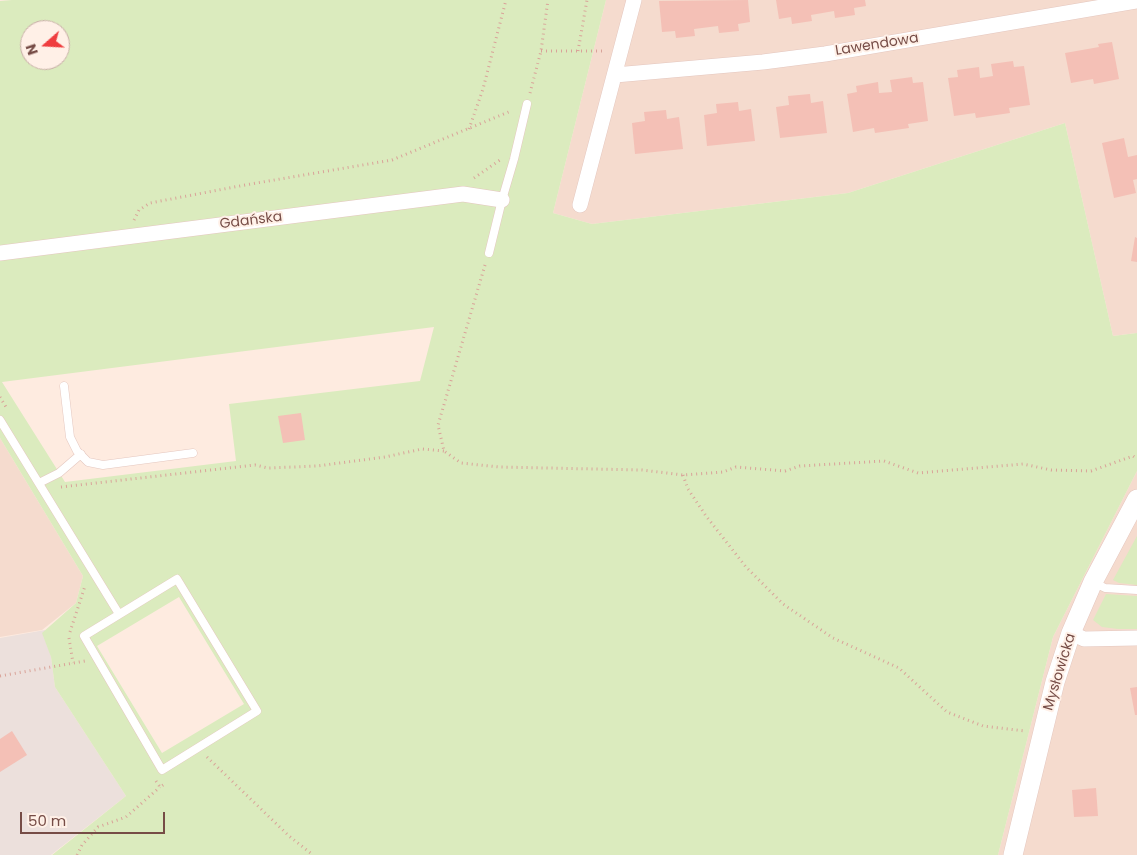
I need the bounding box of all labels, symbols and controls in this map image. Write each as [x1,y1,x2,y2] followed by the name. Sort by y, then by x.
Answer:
[20,20,70,70] north arrow
[834,30,920,60] street label: Lawendowa
[21,41,43,58] text: N
[219,209,283,233] street label: Gdańska
[1040,631,1080,713] street label: Mysłowicka
[22,802,168,834] scale bar
[28,810,66,831] text: 50 m

